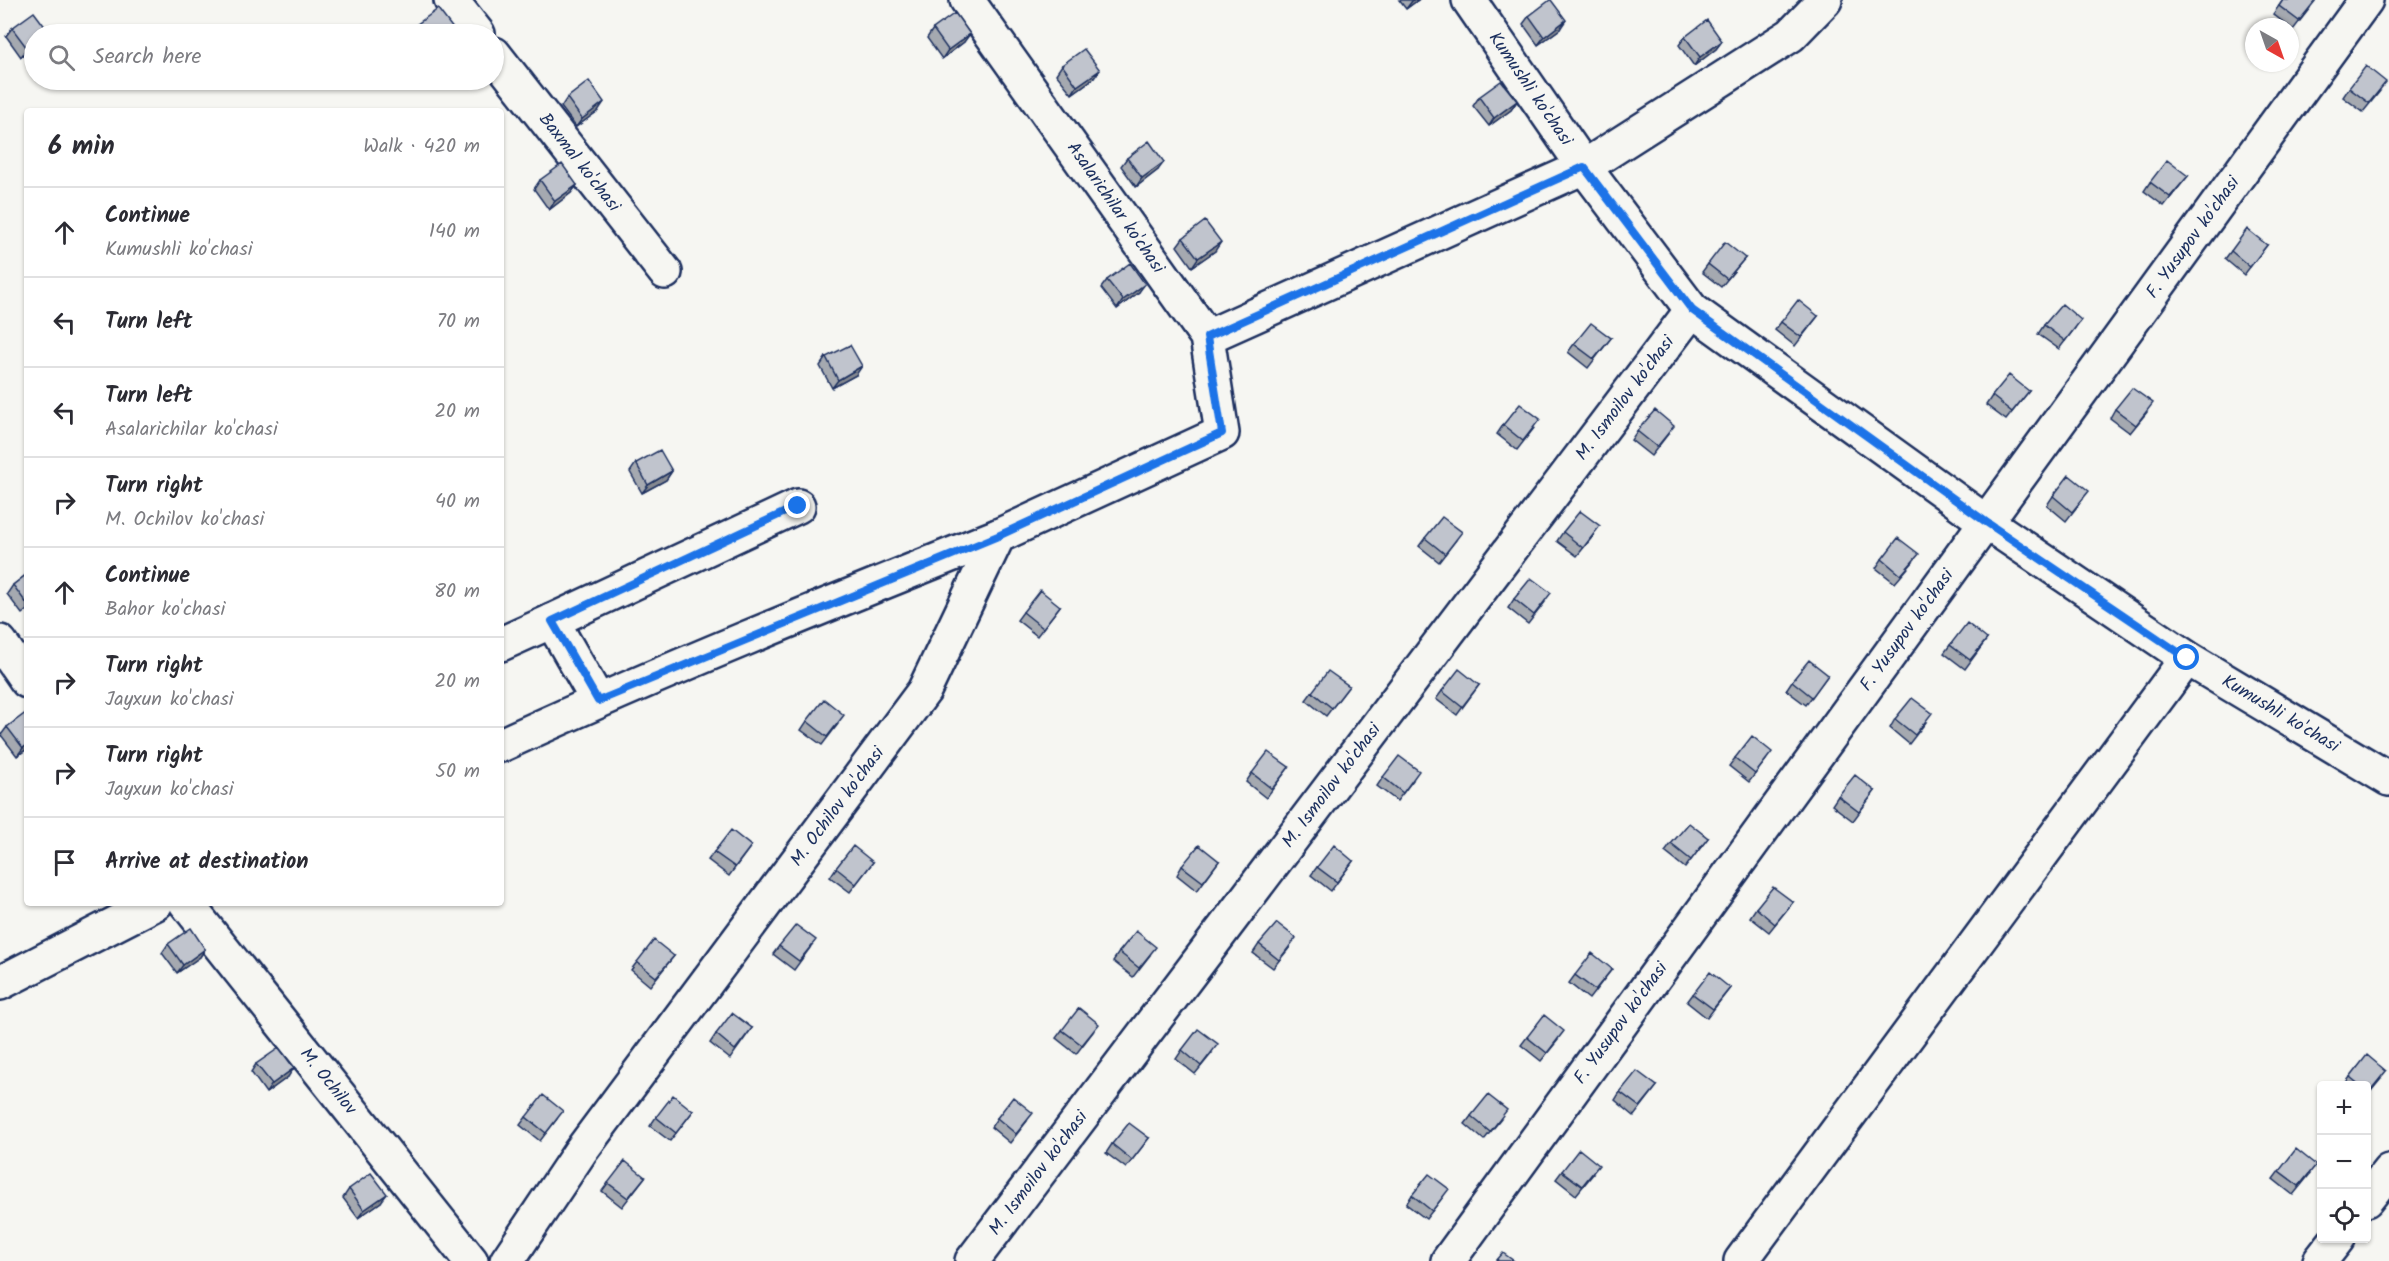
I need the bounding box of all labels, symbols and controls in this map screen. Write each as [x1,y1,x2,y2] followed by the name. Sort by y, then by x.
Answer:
[2245,18,2299,72] north arrow
[24,24,504,90] search box
[1481,26,1580,152] street label: Kumushli ko'chasi
[93,40,201,75] text: Search here
[45,41,78,74] icon: search
[531,107,628,219] street label: Baxmal ko'chasi
[48,126,115,168] text: 6 min
[363,131,480,163] text: Walk · 420 m
[1059,136,1172,281] street label: Asalarichilar ko'chasi
[2139,170,2248,305] street label: F. Yusupov ko'chasi
[105,199,190,234] text: Continue
[48,216,81,249] icon: ahead
[429,216,480,248] text: 140 m
[105,234,253,266] text: Kumushli ko'chasi
[105,305,192,340] text: Turn left
[48,306,81,339] icon: left
[437,306,480,338] text: 70 m
[1568,329,1683,467] street label: M. Ismoilov ko'chasi
[105,379,192,414] text: Turn left
[48,396,81,429] icon: left
[434,396,480,428] text: 20 m
[105,414,278,446] text: Asalarichilar ko'chasi
[105,469,203,504] text: Turn right
[48,486,81,519] icon: right
[435,486,480,518] text: 40 m
[784,492,810,518] route end
[105,504,264,536] text: M. Ochilov ko'chasi
[105,559,190,594] text: Continue
[1853,563,1962,698] street label: F. Yusupov ko'chasi
[48,576,81,609] icon: ahead
[434,576,480,608] text: 80 m
[105,594,225,626] text: Bahor ko'chasi
[2173,644,2199,670] route start
[105,649,203,684] text: Turn right
[48,666,81,699] icon: right
[434,666,480,698] text: 20 m
[2216,667,2345,761] street label: Kumushli ko'chasi
[105,684,234,716] text: Jayxun ko'chasi
[1275,717,1389,855] street label: M. Ismoilov ko'chasi
[105,739,203,774] text: Turn right
[783,740,893,873] street label: M. Ochilov ko'chasi
[48,756,81,789] icon: right
[435,756,480,788] text: 50 m
[105,774,234,806] text: Jayxun ko'chasi
[105,845,308,880] text: Arrive at destination
[48,846,81,879] icon: arrive
[1567,956,1676,1091] street label: F. Yusupov ko'chasi
[292,1041,364,1122] street label: M. Ochilov
[2317,1081,2371,1243] map controls
[2317,1081,2371,1135] button: +
[981,1104,1096,1242] street label: M. Ismoilov ko'chasi
[2317,1135,2371,1189] button: −
[2317,1189,2371,1243] button: locate

